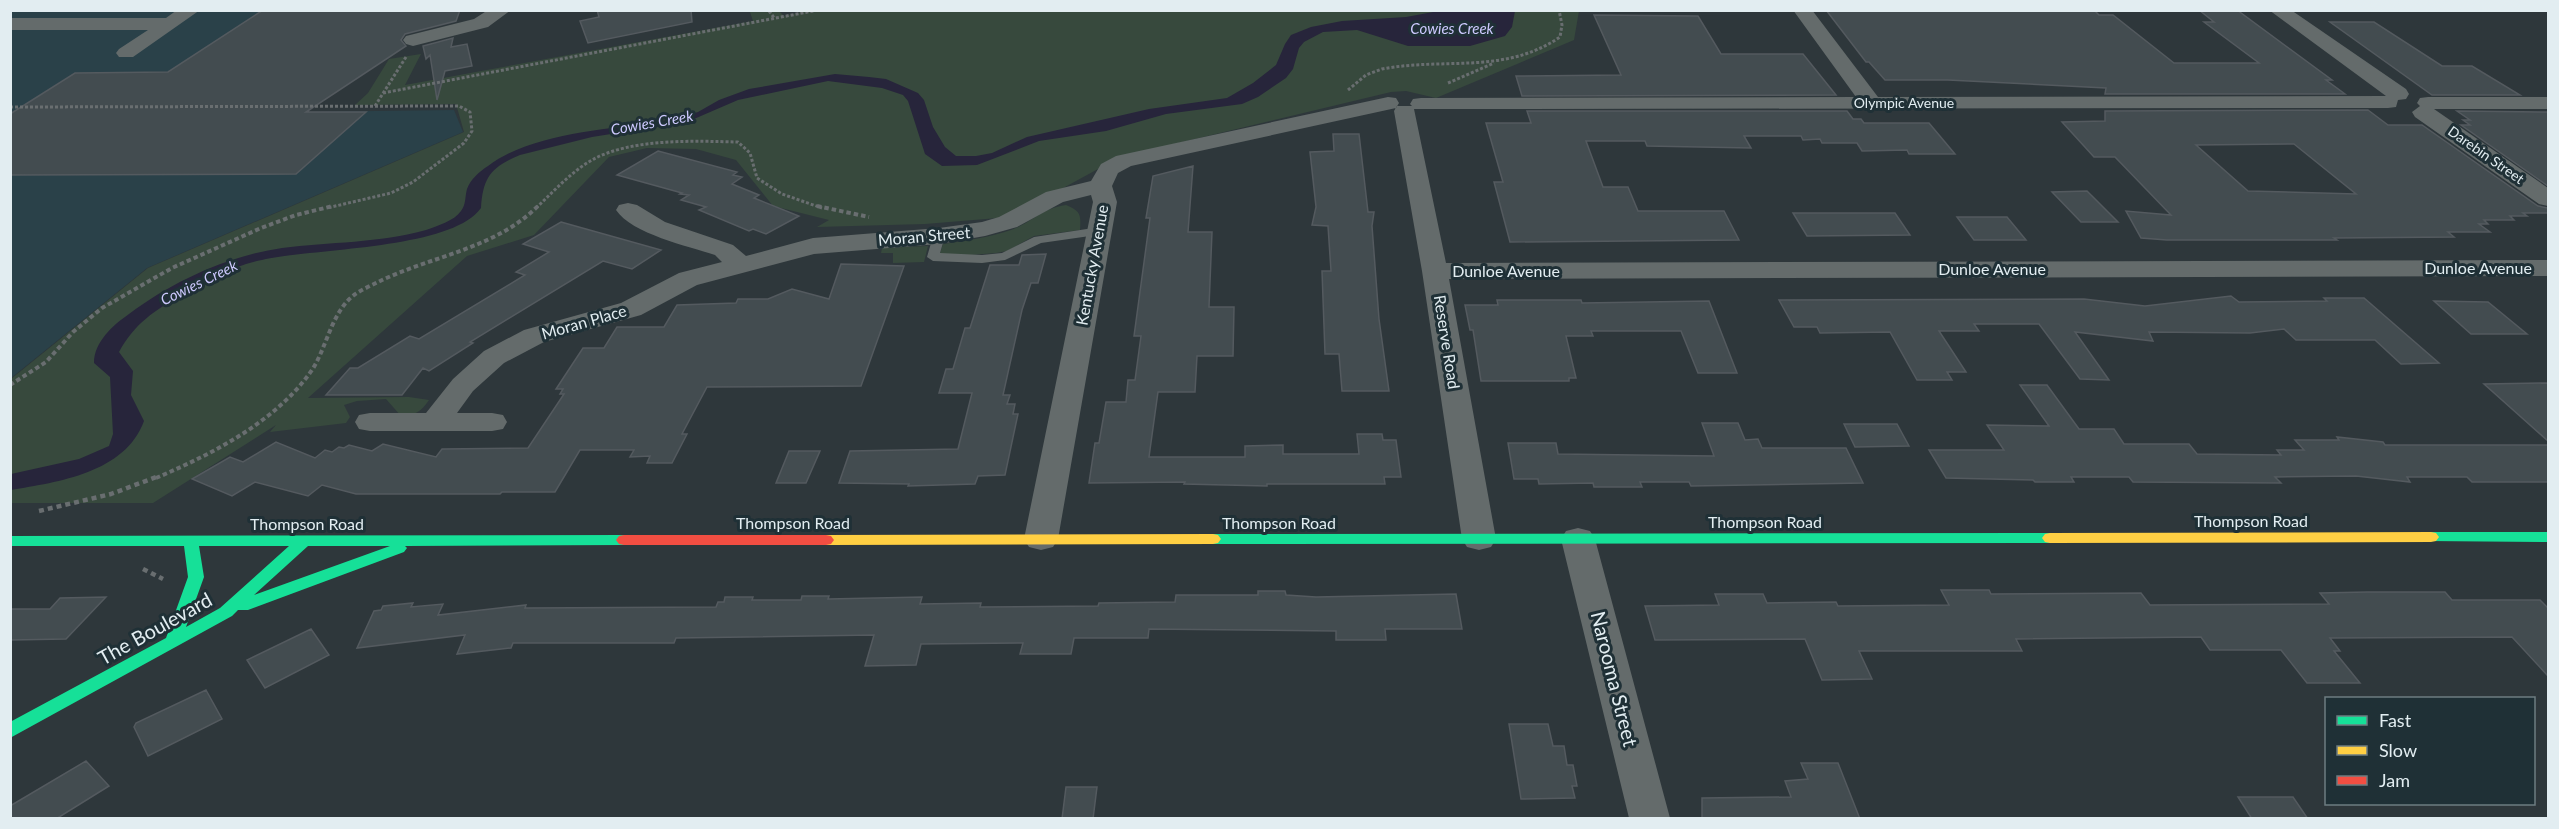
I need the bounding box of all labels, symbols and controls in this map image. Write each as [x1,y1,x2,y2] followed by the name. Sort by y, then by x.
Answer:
[1410,19,1495,37] water label: Cowies Creek
[1854,94,1954,111] street label: Olympic Avenue
[609,106,695,138] water label: Cowies Creek
[2445,122,2528,187] street label: Darebin Street
[1072,203,1111,327] street label: Kentucky Avenue
[877,222,971,249] street label: Moran Street
[157,255,241,308] water label: Cowies Creek
[2424,258,2532,277] street label: Dunloe Avenue
[1938,259,2046,278] street label: Dunloe Avenue
[1452,261,1560,280] street label: Dunloe Avenue
[1431,293,1464,390] street label: Reserve Road
[539,300,629,343] street label: Moran Place
[2194,511,2308,530] street label: Thompson Road
[1708,512,1822,531] street label: Thompson Road
[736,513,850,532] street label: Thompson Road
[1222,513,1336,532] street label: Thompson Road
[250,514,364,533] street label: Thompson Road
[93,587,216,669] street label: The Boulevard
[1587,609,1643,749] street label: Narooma Street
[2325,697,2535,805] legend
[2379,709,2412,731] text: Fast
[2379,739,2417,761] text: Slow
[2379,769,2410,791] text: Jam

